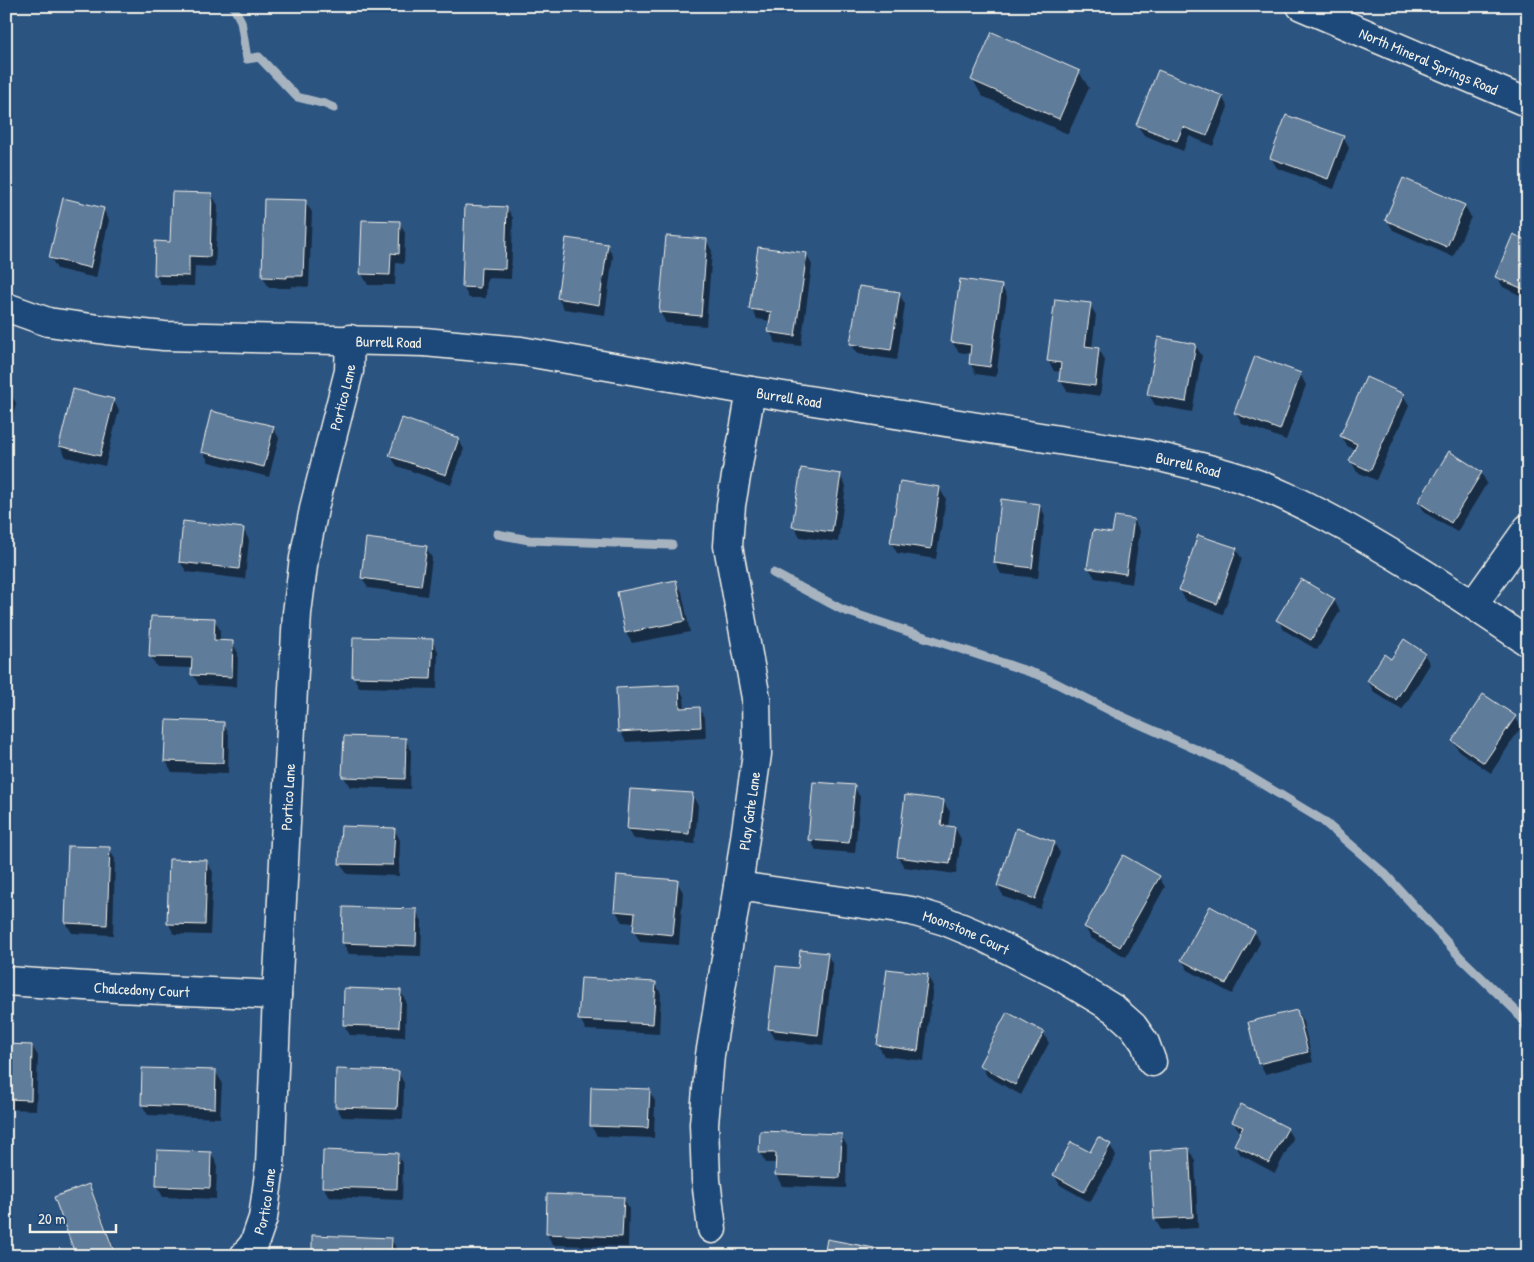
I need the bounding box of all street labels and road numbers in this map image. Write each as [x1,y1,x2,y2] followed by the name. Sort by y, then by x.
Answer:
[1356,22,1501,100] street label: North Mineral Springs Road
[355,330,422,352] street label: Burrell Road
[324,364,360,432] street label: Portico Lane
[755,382,823,413] street label: Burrell Road
[1154,446,1223,482] street label: Burrell Road
[275,763,300,831] street label: Portico Lane
[733,770,765,851] street label: Play Gate Lane
[921,904,1014,960] street label: Moonstone Court
[93,976,191,1002] street label: Chalcedony Court
[248,1167,280,1237] street label: Portico Lane

